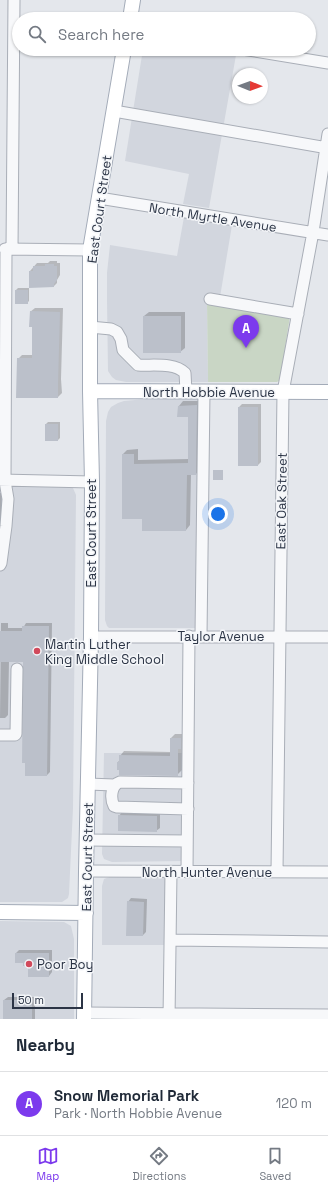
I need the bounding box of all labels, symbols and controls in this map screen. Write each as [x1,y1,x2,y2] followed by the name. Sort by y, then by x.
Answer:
[12,12,316,56] search box
[26,23,48,45] icon: search
[58,25,144,44] text: Search here
[232,68,268,104] north arrow
[83,154,116,264] street label: East Court Street
[148,199,278,236] street label: North Myrtle Avenue
[233,315,259,348] pin: A
[143,384,275,401] street label: North Hobbie Avenue
[272,452,291,550] street label: East Oak Street
[83,478,100,588] street label: East Court Street
[208,504,228,524] your location
[178,628,264,645] street label: Taylor Avenue
[45,636,164,668] place label: Martin Luther King Middle School
[32,646,42,656] marker: Martin Luther King Middle School
[78,802,97,912] street label: East Court Street
[142,864,272,881] street label: North Hunter Avenue
[37,956,94,973] place label: Poor Boy
[24,959,34,969] marker: Poor Boy
[12,991,83,1010] scale bar
[18,993,44,1007] text: 50 m
[16,1034,75,1056] text: Nearby
[54,1086,199,1105] text: Snow Memorial Park
[25,1095,33,1112] text: A
[276,1095,312,1112] text: 120 m
[54,1105,222,1122] text: Park · North Hobbie Avenue
[37,1145,59,1183] tab: Map
[132,1145,186,1183] tab: Directions
[259,1145,291,1183] tab: Saved

